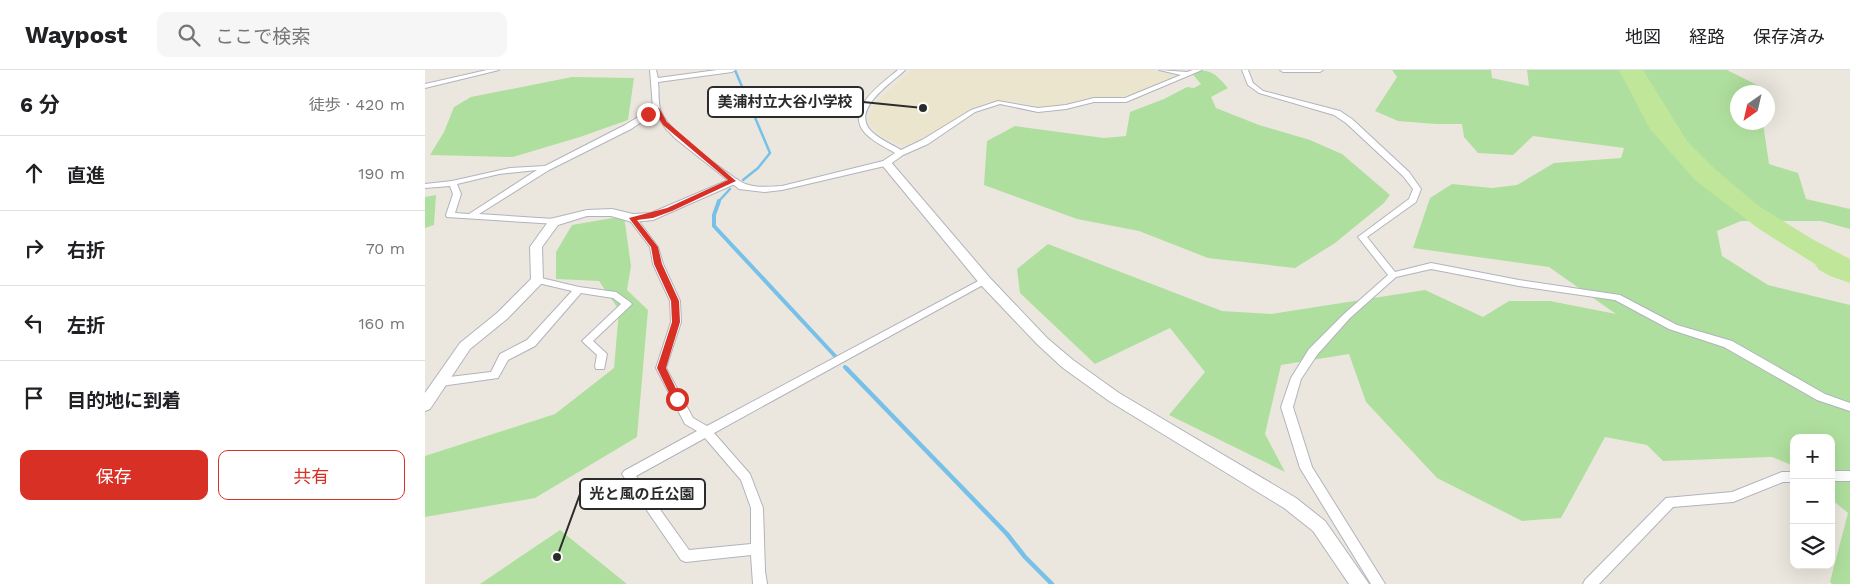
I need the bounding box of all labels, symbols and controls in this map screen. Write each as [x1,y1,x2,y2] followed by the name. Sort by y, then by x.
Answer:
[157,12,507,57] search box
[25,21,127,49] text: Waypost
[175,21,203,49] icon: search
[215,25,310,48] text: ここで検索
[1625,26,1661,47] text: 地図
[1689,26,1725,47] text: 経路
[1753,26,1825,47] text: 保存済み
[1730,85,1775,130] north arrow
[708,87,863,117] callout: 美浦村立大谷小学校
[20,92,60,117] text: 6 分
[717,93,853,111] text: 美浦村立大谷小学校
[309,95,405,114] text: 徒歩 · 420 m
[637,103,660,126] route end
[20,159,48,187] icon: ahead
[67,164,105,187] text: 直進
[358,164,405,183] text: 190 m
[20,234,48,262] icon: right
[67,239,105,262] text: 右折
[366,239,405,258] text: 70 m
[20,309,48,337] icon: left
[67,314,105,337] text: 左折
[358,314,405,333] text: 160 m
[20,384,48,412] icon: arrive
[666,388,689,411] route start
[67,389,181,412] text: 目的地に到着
[1790,434,1835,569] map controls
[1790,434,1835,479] button: +
[20,450,208,500] button: 保存
[218,450,405,500] button: 共有
[580,479,705,509] callout: 光と風の丘公園
[1790,479,1835,524] button: −
[589,485,695,503] text: 光と風の丘公園
[1790,524,1835,569] button: layers

